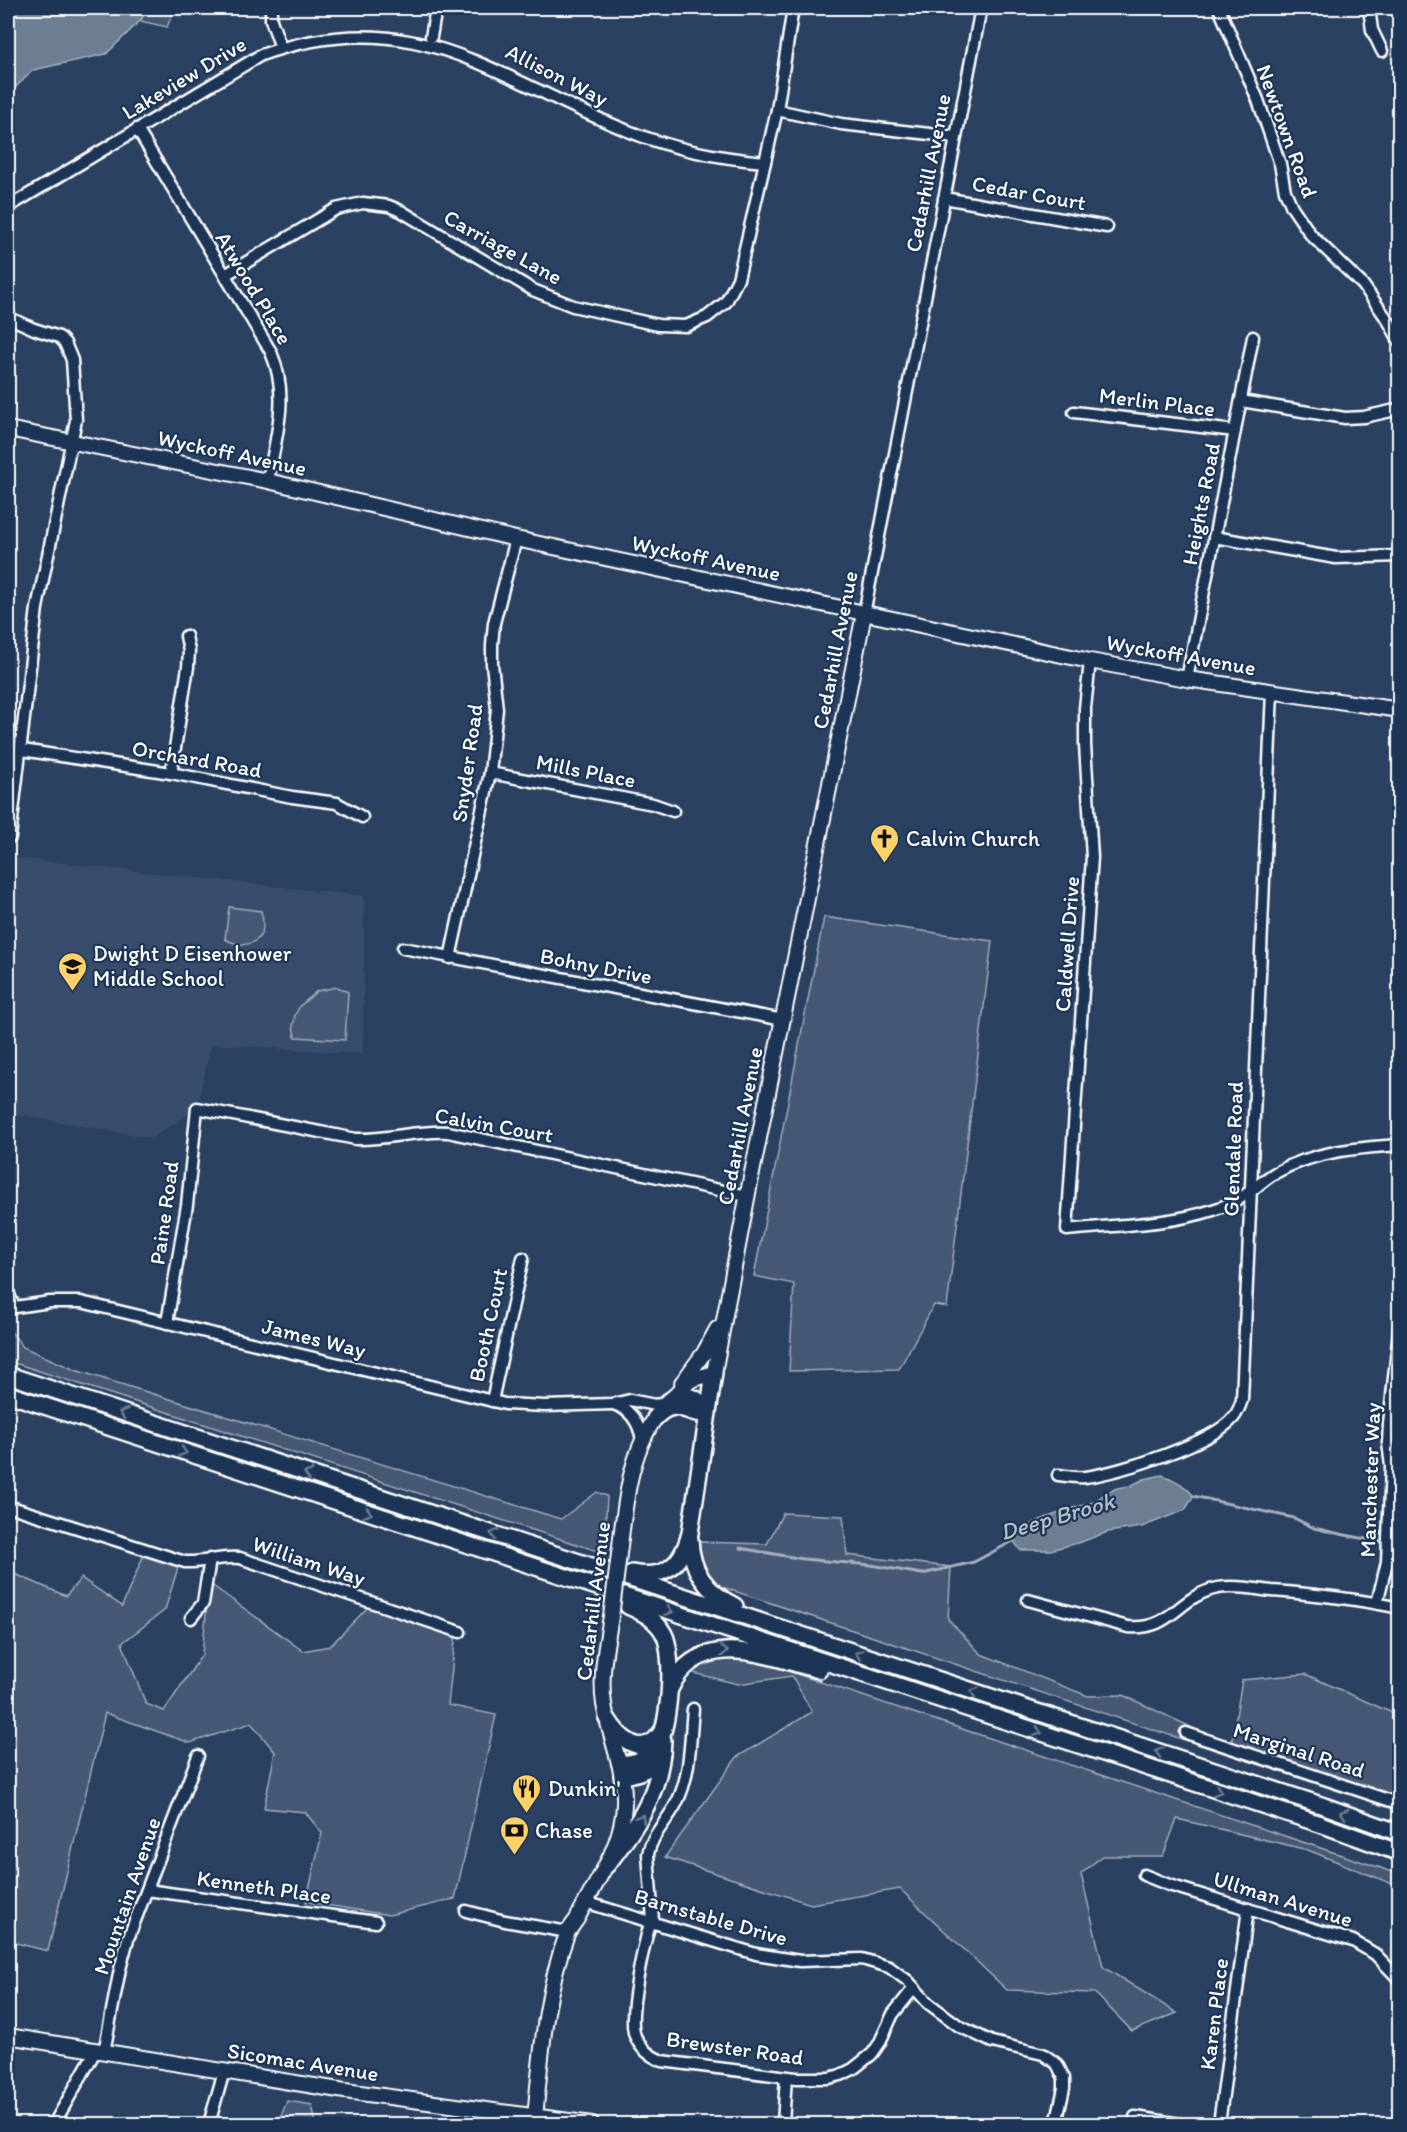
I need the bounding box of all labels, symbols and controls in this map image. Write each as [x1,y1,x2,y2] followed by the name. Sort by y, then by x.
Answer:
[117,30,251,126] street label: Lakeview Drive
[501,38,613,113] street label: Allison Way
[1250,61,1324,202] street label: Newtown Road
[899,92,957,254] street label: Cedarhill Avenue
[970,170,1088,216] street label: Cedar Court
[439,203,567,291] street label: Carriage Lane
[210,226,298,350] street label: Atwood Place
[1098,382,1216,422] street label: Merlin Place
[155,424,309,482] street label: Wyckoff Avenue
[1176,440,1226,567] street label: Heights Road
[629,529,783,587] street label: Wyckoff Avenue
[806,569,864,731] street label: Cedarhill Avenue
[1104,629,1258,681] street label: Wyckoff Avenue
[445,702,489,824] street label: Snyder Road
[130,734,264,784] street label: Orchard Road
[534,748,638,794] street label: Mills Place
[869,822,901,864] church icon: Calvin Church
[906,825,1040,852] place label: Calvin Church
[1049,875,1085,1013] street label: Caldwell Drive
[93,940,292,992] place label: Dwight D Eisenhower Middle School
[538,942,654,990] street label: Bohny Drive
[56,950,88,992] school or university icon: Dwight D Eisenhower Middle School
[711,1045,769,1207] street label: Cedarhill Avenue
[1217,1081,1249,1217] street label: Glendale Road
[433,1101,555,1149] street label: Calvin Court
[143,1159,185,1267] street label: Paine Road
[463,1266,513,1384] street label: Booth Court
[259,1312,369,1364] street label: James Way
[1354,1401,1386,1558] street label: Manchester Way
[118,1408,129,1420] one-way arrow
[177,1445,188,1457] one-way arrow
[303,1469,314,1481] one-way arrow
[996,1485,1119,1546] water label: Deep Brook
[362,1505,373,1518] one-way arrow
[570,1520,616,1682] street label: Cedarhill Avenue
[489,1529,500,1542] one-way arrow
[249,1530,369,1592] street label: William Way
[663,1604,674,1616] one-way arrow
[719,1645,728,1658] one-way arrow
[854,1649,865,1661] one-way arrow
[969,1686,980,1699] one-way arrow
[1230,1716,1368,1784] street label: Marginal Road
[1032,1725,1043,1737] one-way arrow
[1154,1747,1165,1760] one-way arrow
[511,1772,543,1814] restaurant icon: Dunkin'
[548,1775,621,1802] place label: Dunkin'
[1212,1784,1223,1796] one-way arrow
[1340,1808,1350,1821] one-way arrow
[87,1814,167,1978] street label: Mountain Avenue
[498,1814,530,1856] bank icon: Chase
[634,1814,645,1824] one-way arrow
[535,1817,593,1844] place label: Chase
[195,1864,333,1910] street label: Kenneth Place
[1210,1865,1356,1933] street label: Ullman Avenue
[631,1882,791,1952] street label: Barnstable Drive
[1194,1957,1234,2071] street label: Karen Place
[665,2025,805,2071] street label: Brewster Road
[225,2037,381,2087] street label: Sicomac Avenue

